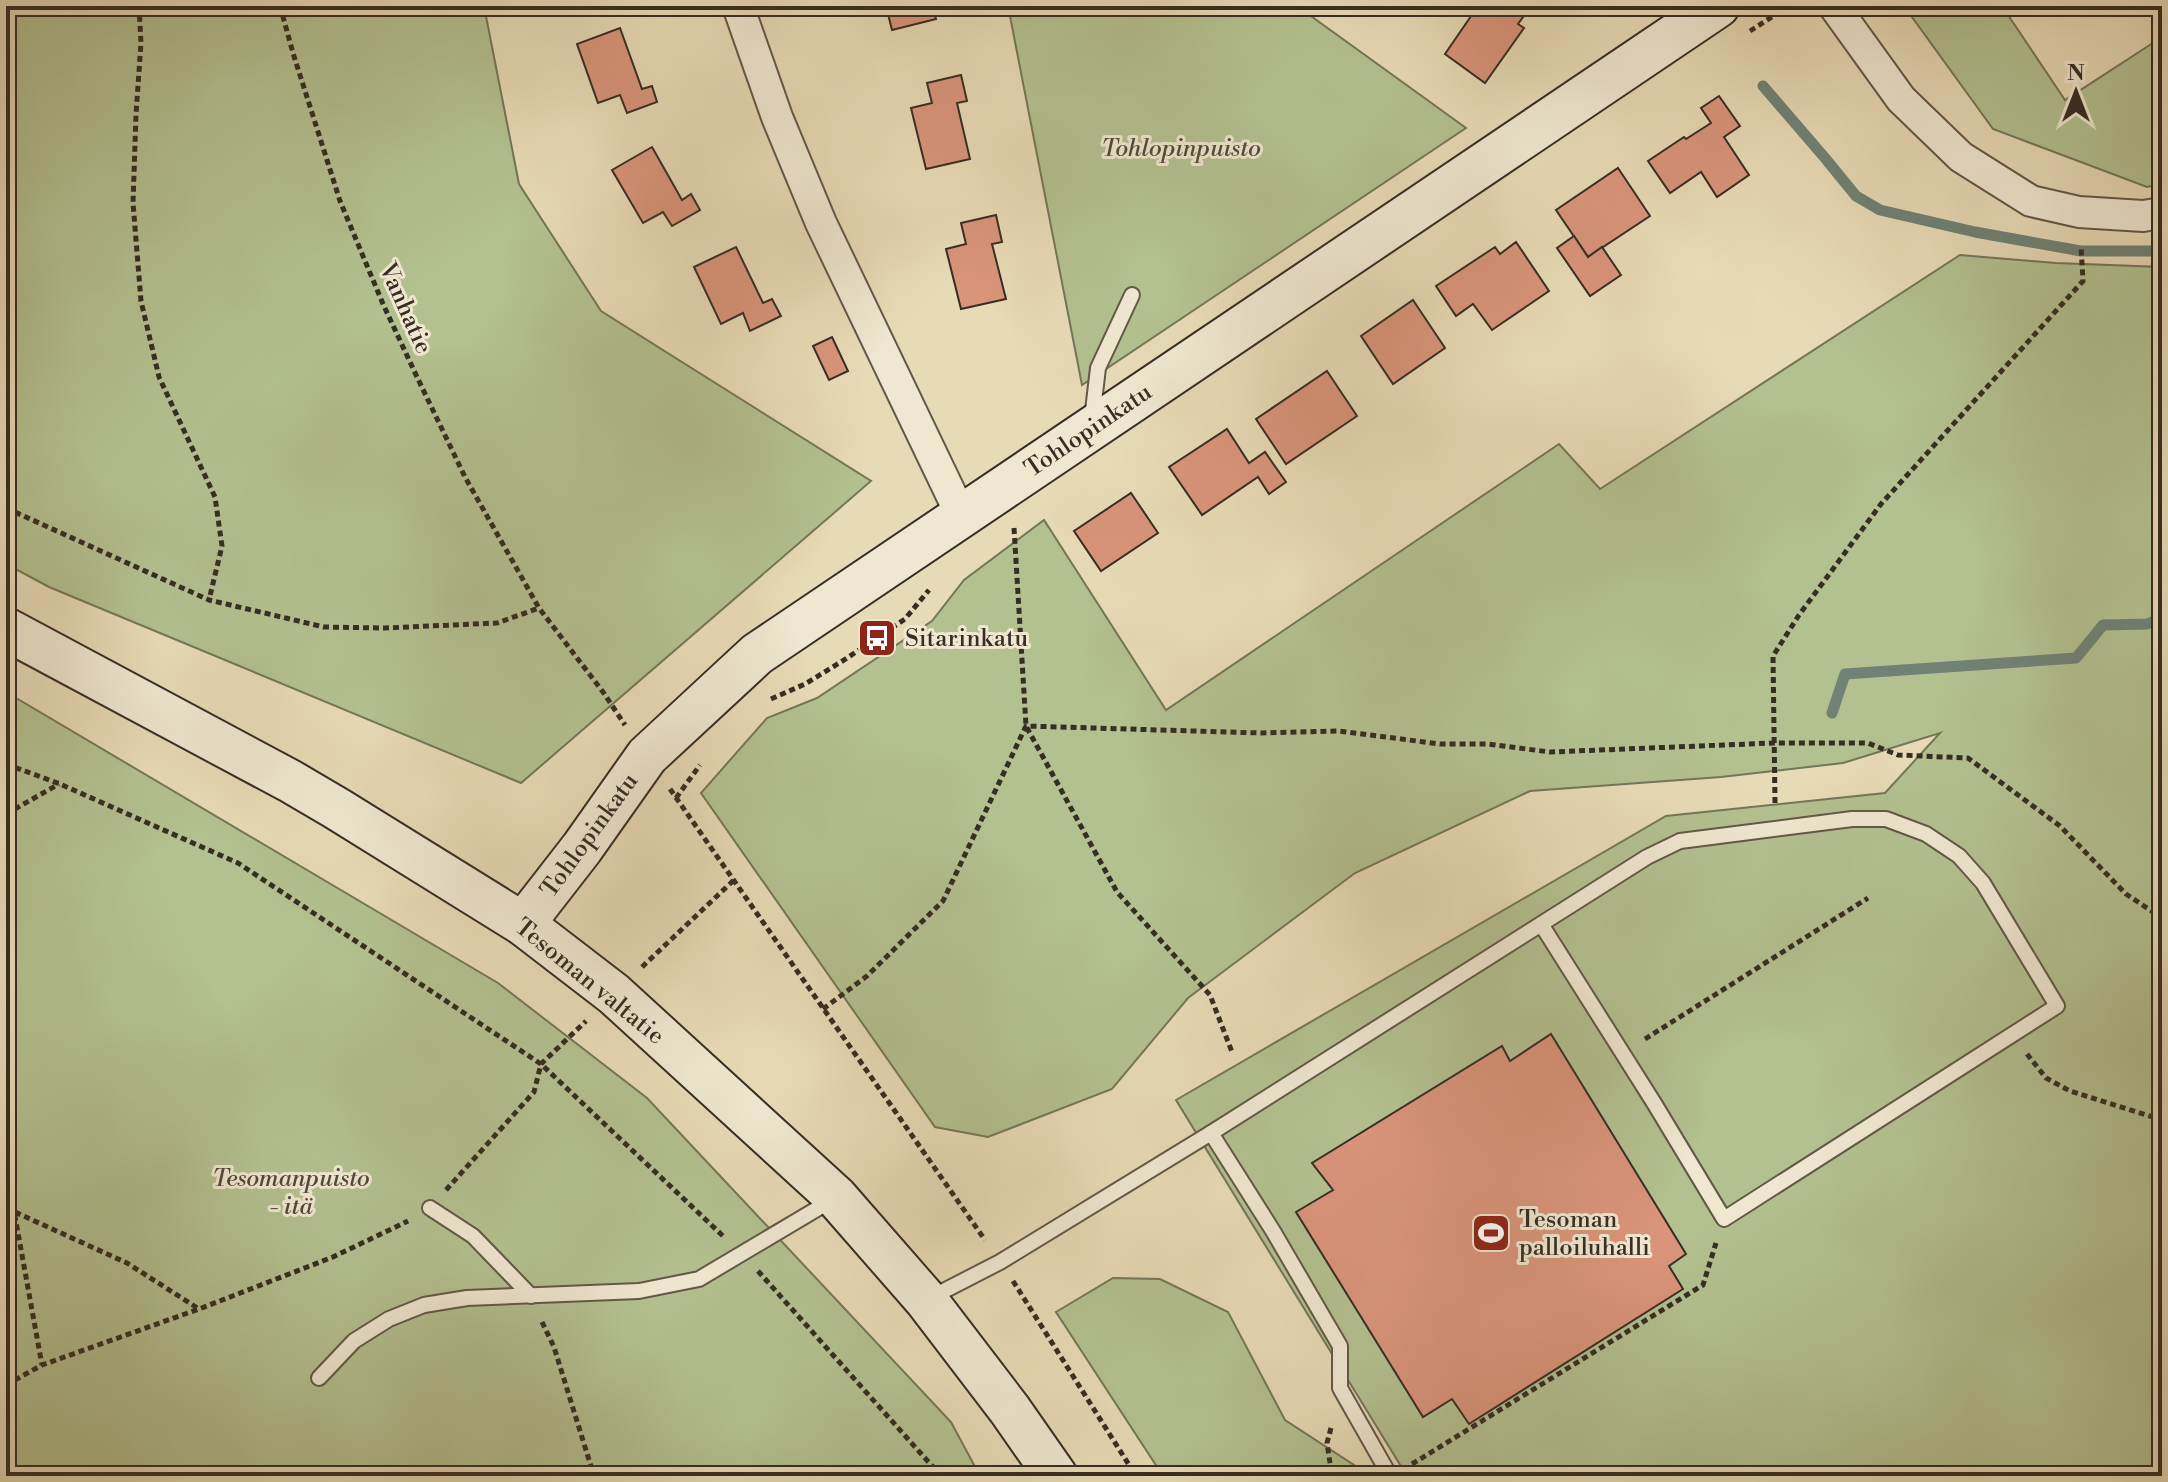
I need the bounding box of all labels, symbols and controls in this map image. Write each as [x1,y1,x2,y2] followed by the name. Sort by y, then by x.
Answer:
[2036,52,2116,132] north arrow
[2067,60,2085,87] text: N
[1101,134,1261,164] park label: Tohlopinpuisto
[371,257,438,359] street label: Vanhatie
[1019,377,1158,484] street label: Tohlopinkatu
[856,617,898,659] bus stop icon: Sitarinkatu
[905,624,1028,654] place label: Sitarinkatu
[535,767,645,904] street label: Tohlopinkatu
[508,912,670,1051] street label: Tesoman valtatie
[212,1164,370,1222] park label: Tesomanpuisto - itä
[1519,1205,1650,1263] place label: Tesoman palloiluhalli
[1470,1212,1512,1254] sports icon: Tesoman palloiluhalli

